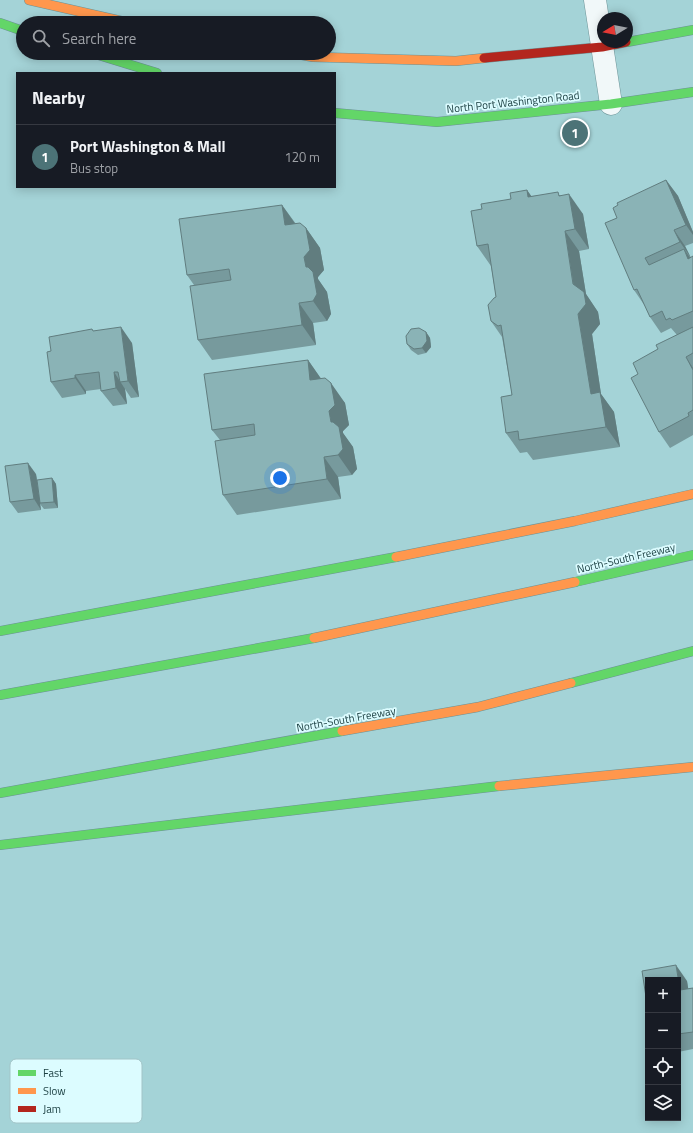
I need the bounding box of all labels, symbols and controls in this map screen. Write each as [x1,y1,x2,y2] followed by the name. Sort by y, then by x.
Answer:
[597,12,633,48] north arrow
[16,16,336,60] search box
[30,27,52,49] icon: search
[62,27,136,50] text: Search here
[32,85,85,111] text: Nearby
[446,87,580,117] street label: North Port Washington Road
[562,118,588,148] pin: 1
[70,135,226,158] text: Port Washington & Mall
[41,147,49,167] text: 1
[284,147,320,167] text: 120 m
[70,158,118,178] text: Bus stop
[270,468,290,488] your location
[575,539,677,577] street label: North-South Freeway
[295,702,398,736] street label: North-South Freeway
[645,977,681,1121] map controls
[645,977,681,1013] button: +
[645,1013,681,1049] button: −
[645,1049,681,1085] button: locate
[10,1059,142,1123] legend
[43,1065,63,1081] text: Fast
[43,1083,66,1099] text: Slow
[645,1085,681,1121] button: layers
[43,1101,61,1117] text: Jam

